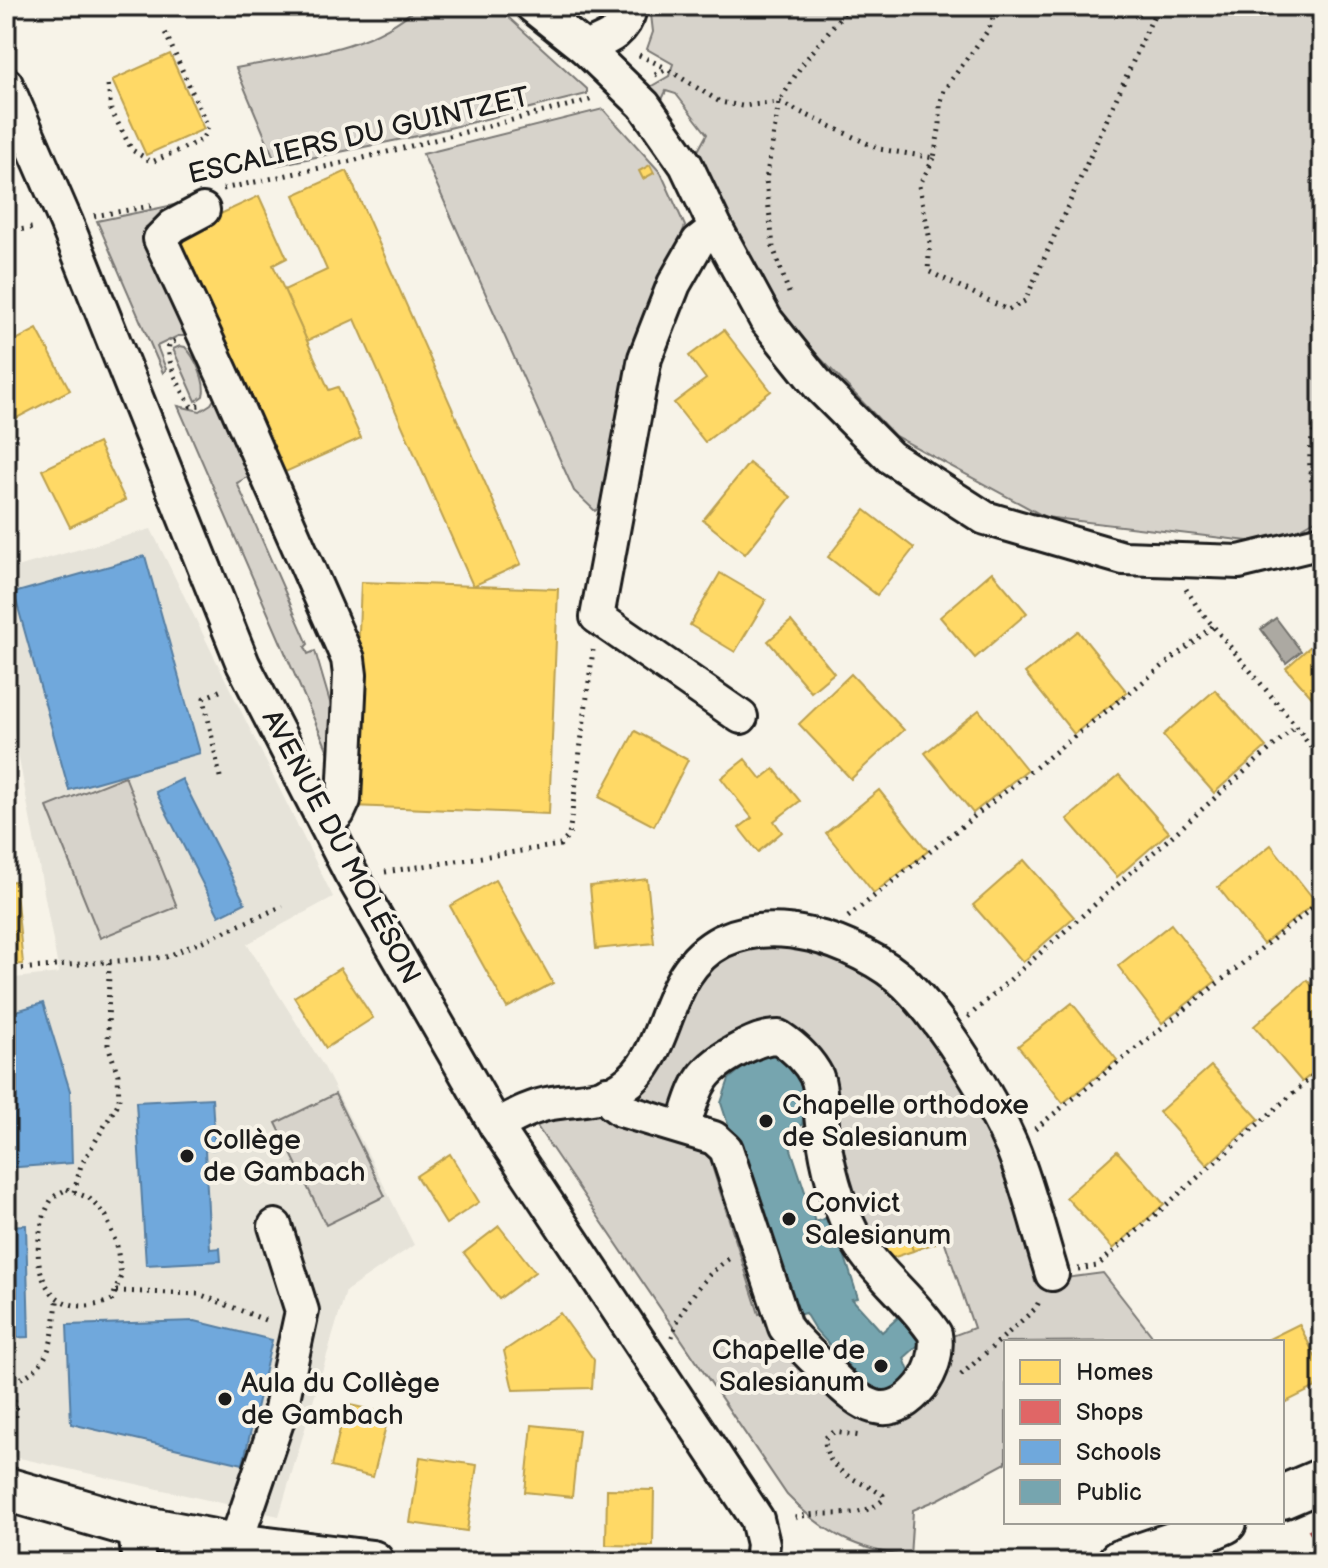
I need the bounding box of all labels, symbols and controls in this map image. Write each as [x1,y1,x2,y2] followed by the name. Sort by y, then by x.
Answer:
[185,81,533,191] street label: ESCALIERS DU GUINTZET
[255,704,428,990] street label: AVENUE DU MOLÉSON
[782,1089,1029,1154] place label: Chapelle orthodoxe de Salesianum
[757,1112,775,1130] marker: Chapelle orthodoxe de Salesianum
[203,1124,365,1189] place label: Collège de Gambach
[178,1147,196,1165] marker: Collège de Gambach
[805,1187,951,1252] place label: Convict Salesianum
[780,1210,798,1228] marker: Convict Salesianum
[712,1334,865,1399] place label: Chapelle de Salesianum
[1004,1340,1284,1524] legend
[872,1357,890,1375] marker: Chapelle de Salesianum
[1076,1358,1153,1387] text: Homes
[241,1367,440,1432] place label: Aula du Collège de Gambach
[216,1390,234,1408] marker: Aula du Collège de Gambach
[1076,1398,1143,1427] text: Shops
[1076,1438,1161,1467] text: Schools
[1076,1478,1142,1507] text: Public

